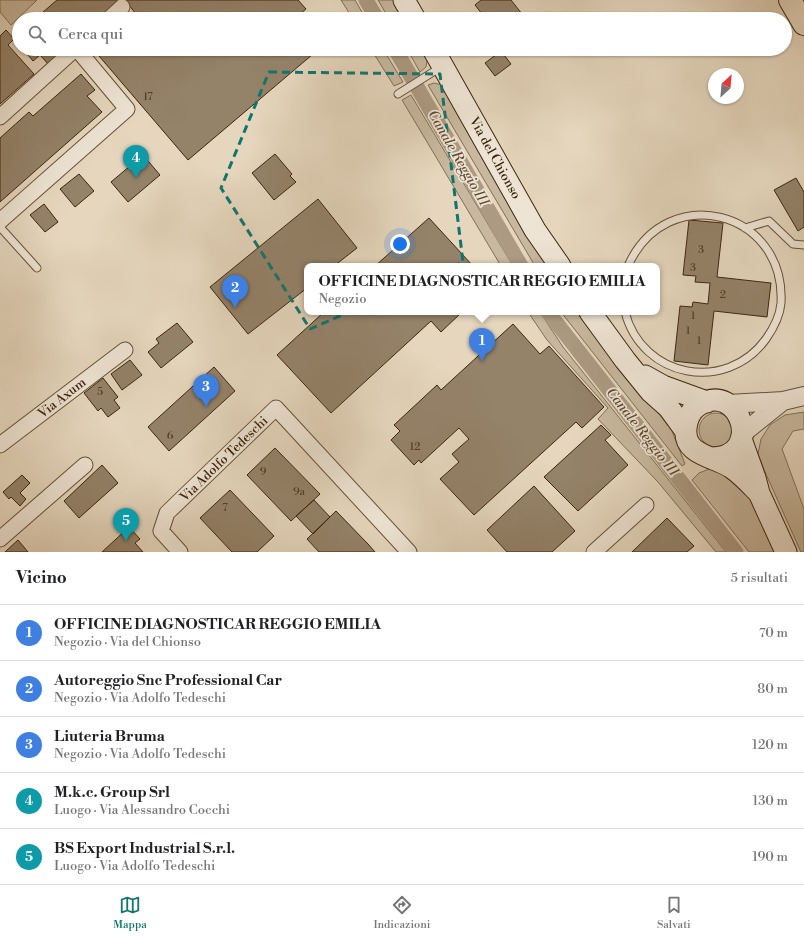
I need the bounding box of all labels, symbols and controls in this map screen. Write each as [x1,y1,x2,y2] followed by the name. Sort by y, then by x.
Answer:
[12,12,792,56] search box
[26,23,48,45] icon: search
[58,25,123,44] text: Cerca qui
[708,68,744,104] north arrow
[143,90,153,104] house number: 17
[423,107,494,211] water label: Canale Reggio III
[465,113,524,202] street label: Via del Chionso
[123,145,149,178] pin: 4
[390,234,410,254] your location
[698,243,704,257] house number: 3
[690,261,696,275] house number: 3
[304,263,660,315] popup
[318,272,646,291] text: OFFICINE DIAGNOSTICAR REGGIO EMILIA
[222,275,248,308] pin: 2
[720,288,726,302] house number: 2
[318,291,366,307] text: Negozio
[691,309,696,323] house number: 1
[686,324,691,338] house number: 1
[469,328,495,361] pin: 1
[697,334,702,348] house number: 1
[34,374,90,422] street label: Via Axum
[193,374,219,407] pin: 3
[602,384,683,481] water label: Canale Reggio III
[97,385,103,399] house number: 5
[176,413,271,506] street label: Via Adolfo Tedeschi
[167,429,174,443] house number: 6
[409,440,421,454] house number: 12
[260,465,267,479] house number: 9
[293,485,306,499] house number: 9a
[222,501,228,515] house number: 7
[113,508,139,541] pin: 5
[16,567,67,589] text: Vicino
[731,570,788,586] text: 5 risultati
[54,615,381,634] text: OFFICINE DIAGNOSTICAR REGGIO EMILIA
[26,625,32,641] text: 1
[759,625,788,641] text: 70 m
[54,634,201,650] text: Negozio · Via del Chionso
[54,671,282,690] text: Autoreggio Snc Professional Car
[25,681,33,697] text: 2
[757,681,788,697] text: 80 m
[54,690,226,706] text: Negozio · Via Adolfo Tedeschi
[54,727,165,746] text: Liuteria Bruma
[25,737,33,753] text: 3
[752,737,788,753] text: 120 m
[54,746,226,762] text: Negozio · Via Adolfo Tedeschi
[54,783,170,802] text: M.k.c. Group Srl
[25,793,33,809] text: 4
[753,793,788,809] text: 130 m
[54,802,230,818] text: Luogo · Via Alessandro Cocchi
[54,839,235,858] text: BS Export Industrial S.r.l.
[25,849,33,865] text: 5
[752,849,788,865] text: 190 m
[54,858,215,874] text: Luogo · Via Adolfo Tedeschi
[113,894,147,932] tab: Mappa
[373,894,430,932] tab: Indicazioni
[657,894,691,932] tab: Salvati

